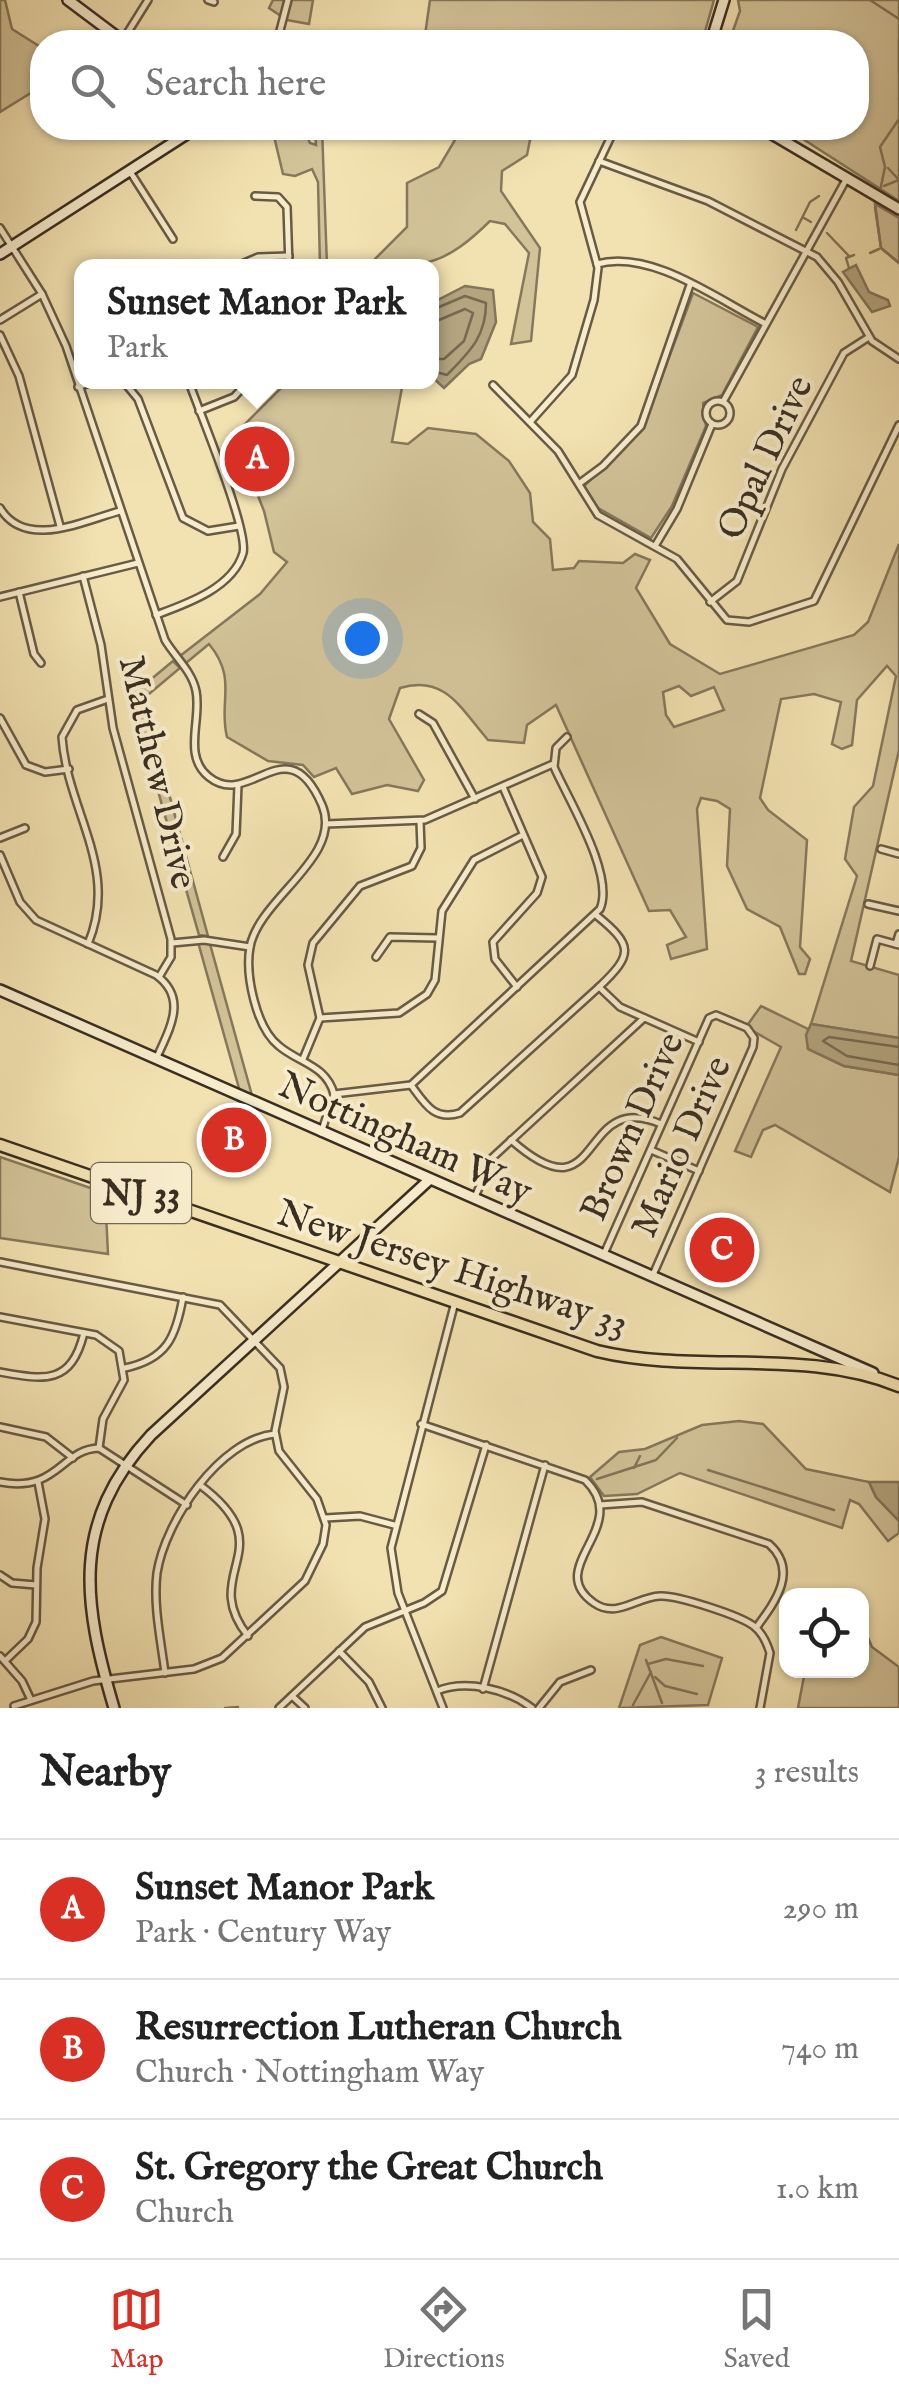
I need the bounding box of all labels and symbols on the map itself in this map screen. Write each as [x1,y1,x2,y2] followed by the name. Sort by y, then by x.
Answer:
[708,368,826,548] street label: Opal Drive
[224,422,290,496] pin: A
[337,613,388,664] your location
[106,652,206,894] street label: Matthew Drive
[571,1026,697,1229] street label: Brown Drive
[621,1049,744,1245] street label: Mario Drive
[271,1062,539,1217] street label: Nottingham Way
[202,1102,266,1178] pin: B
[91,1163,191,1223] road number: NJ 33
[271,1191,633,1349] street label: New Jersey Highway 33
[690,1212,754,1288] pin: C

